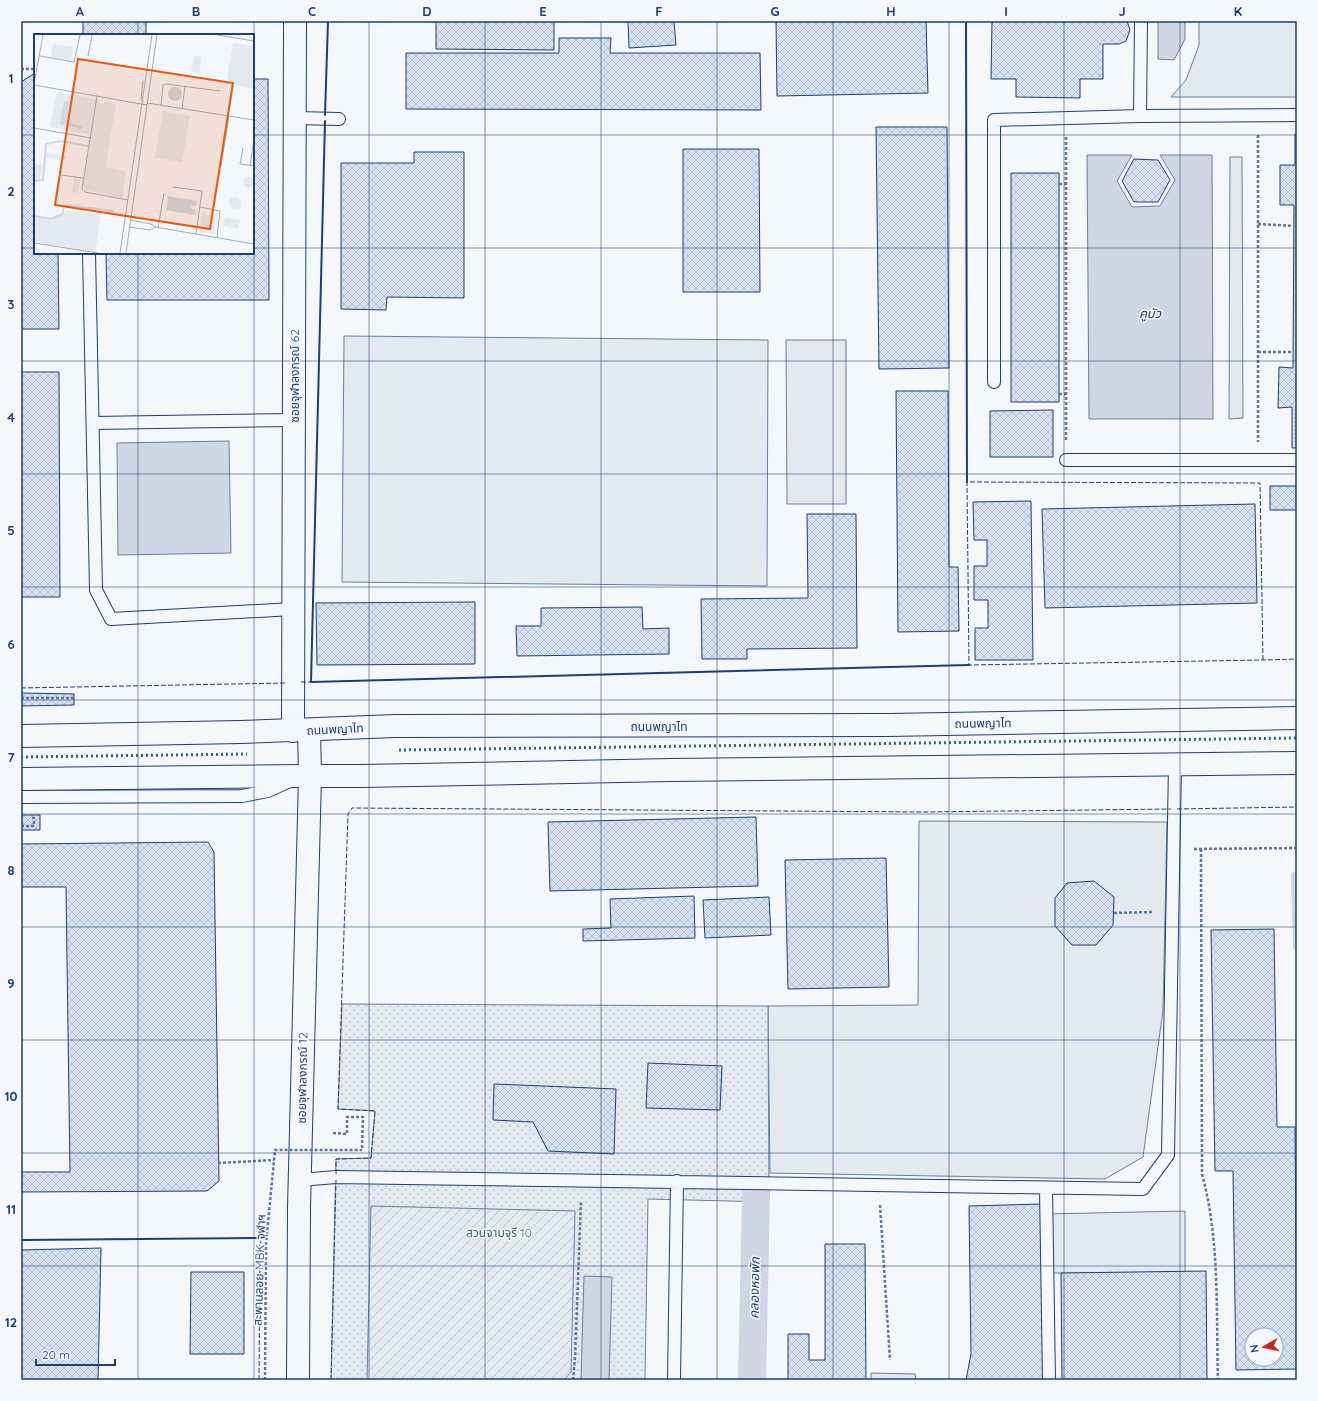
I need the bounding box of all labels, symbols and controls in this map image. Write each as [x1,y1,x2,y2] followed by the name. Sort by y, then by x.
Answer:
[76,3,85,19] text: A
[192,3,200,19] text: B
[308,3,316,19] text: C
[422,3,432,19] text: D
[539,3,547,19] text: E
[655,3,663,19] text: F
[770,3,780,19] text: G
[886,3,896,19] text: H
[1004,3,1008,19] text: I
[1118,3,1126,19] text: J
[1234,3,1243,19] text: K
[34,34,254,254] inset map
[8,70,14,86] text: 1
[7,183,15,199] text: 2
[8,296,15,312] text: 3
[1139,305,1162,322] water label: คูบัว
[287,329,302,423] street label: ซอยจุฬาลงกรณ์ 62
[7,409,15,425] text: 4
[7,522,15,538] text: 5
[7,636,15,652] text: 6
[954,715,1012,731] street label: ถนนพญาไท
[630,719,688,734] street label: ถนนพญาไท
[306,720,364,738] street label: ถนนพญาไท
[7,749,15,765] text: 7
[7,862,15,878] text: 8
[7,975,15,991] text: 9
[294,1032,310,1124] street label: ซอยจุฬาลงกรณ์ 12
[4,1088,18,1104] text: 10
[6,1201,16,1217] text: 11
[250,1214,268,1326] street label: สะพานลอย MBK-จุฬาฯ
[466,1225,532,1240] park label: สวนจามจุรี 10
[745,1256,763,1319] water label: คลองหอพัก
[5,1314,17,1330] text: 12
[1244,1327,1284,1367] north arrow
[36,1341,115,1367] scale bar
[1247,1343,1262,1354] text: N
[42,1347,70,1362] text: 20 m

